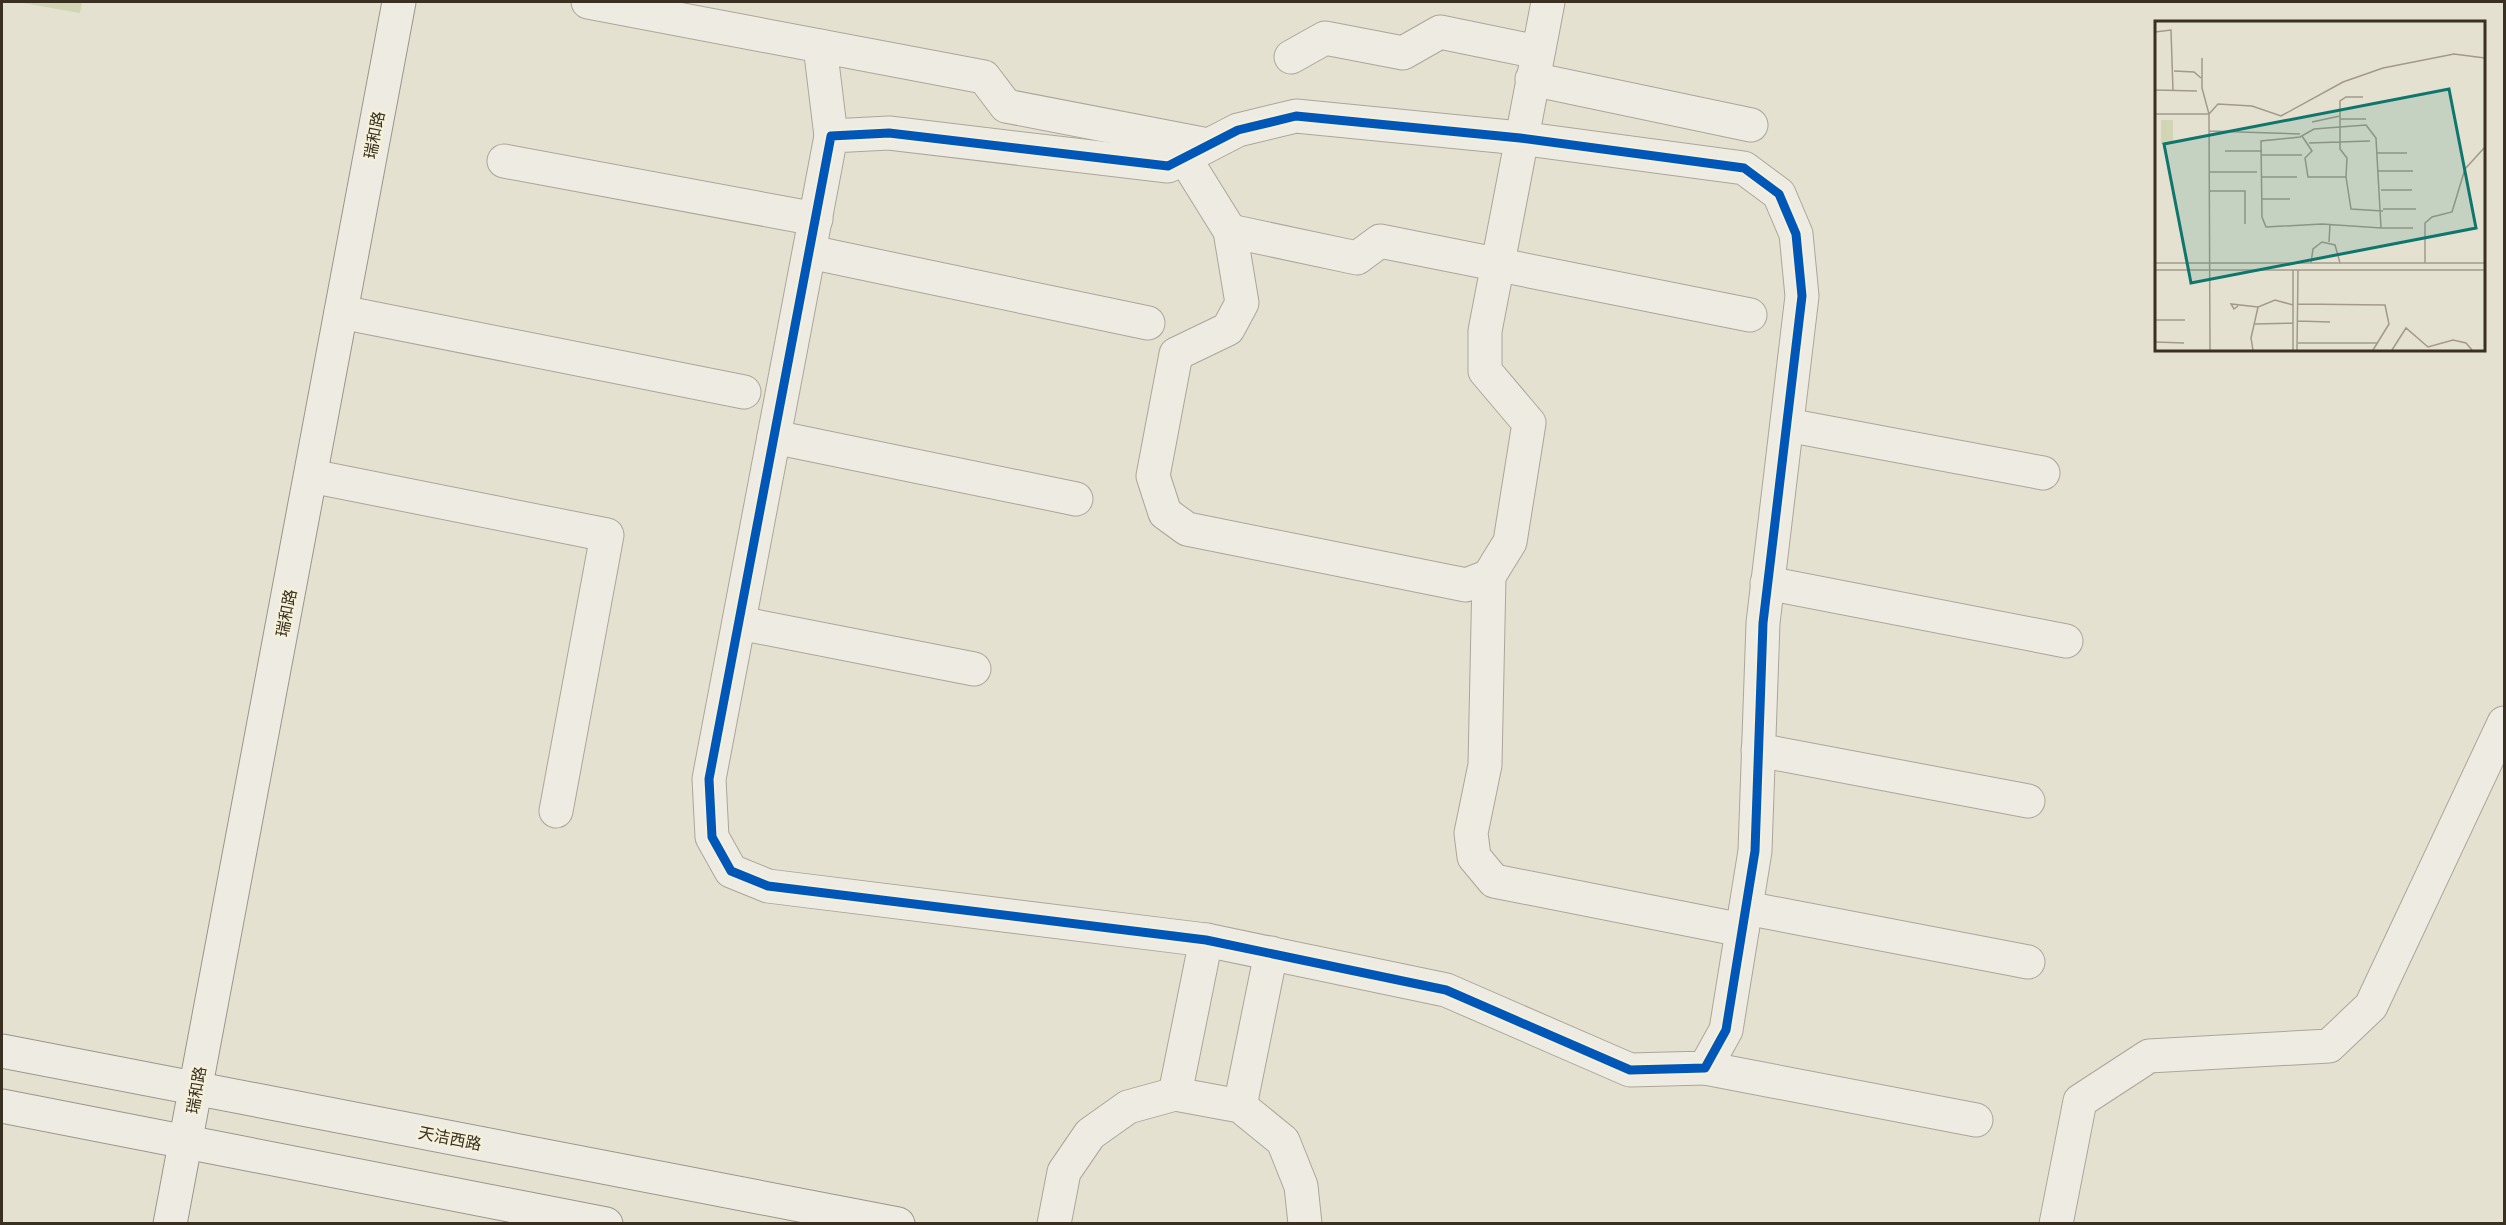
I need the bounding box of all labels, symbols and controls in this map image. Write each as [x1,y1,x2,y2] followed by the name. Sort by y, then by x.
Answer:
[2155,21,2485,351] inset map
[360,110,388,160] street label: 瑞和路
[272,588,300,638] street label: 瑞和路
[182,1065,210,1115] street label: 瑞和路
[417,1122,483,1154] street label: 天洁西路

